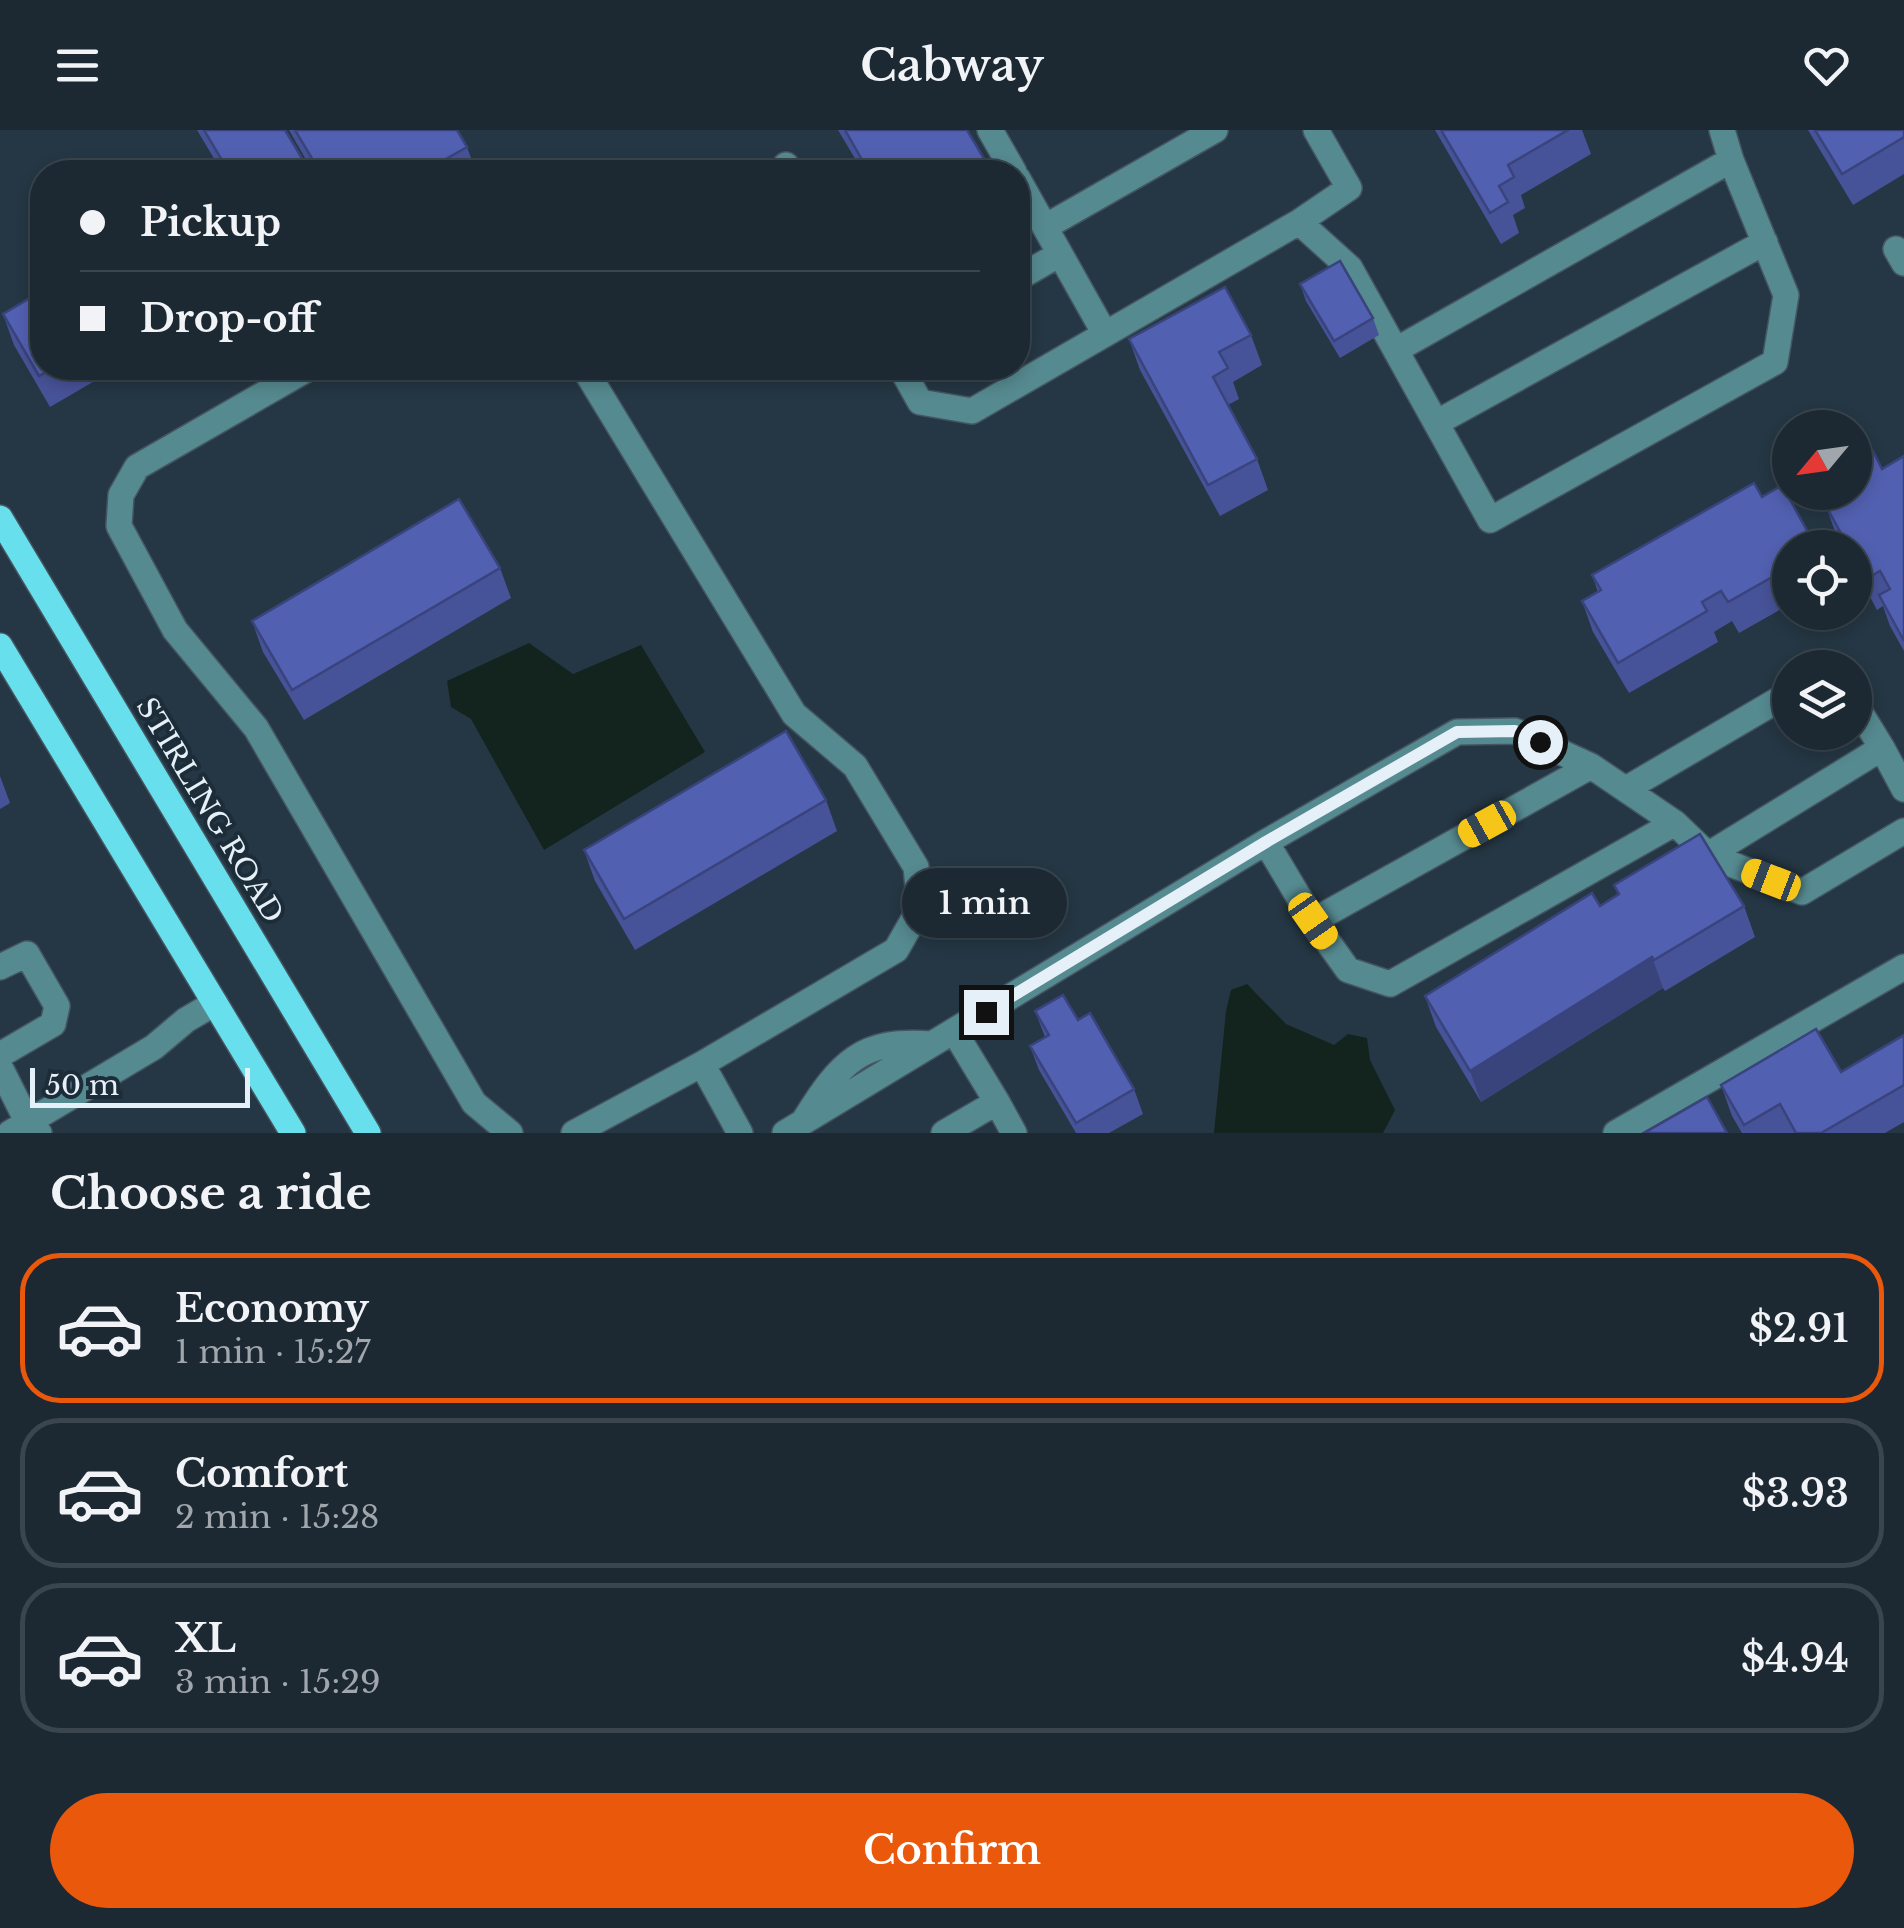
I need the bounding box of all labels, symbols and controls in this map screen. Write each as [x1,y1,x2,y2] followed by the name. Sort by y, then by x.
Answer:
[860,37,1044,93] text: Cabway
[50,38,105,93] icon: menu
[1799,38,1854,93] icon: heart
[140,199,281,246] text: Pickup
[140,295,317,342] text: Drop-off
[1772,410,1872,510] north arrow
[1772,410,1872,750] map controls
[1772,530,1872,630] button: locate
[1772,650,1872,750] button: layers
[129,691,291,929] street label: STIRLING ROAD
[1518,720,1563,765] route start
[1453,796,1521,852] car
[1738,855,1804,905] car
[904,867,1068,937] callout: 1 min
[938,883,1031,923] text: 1 min
[1284,888,1342,954] car
[964,990,1009,1035] route end
[30,1063,250,1108] scale bar
[45,1068,119,1103] text: 50 m
[50,1165,372,1221] text: Choose a ride
[55,1283,145,1373] icon: car
[175,1285,369,1332] text: Economy
[1749,1305,1849,1352] text: $2.91
[175,1332,371,1372] text: 1 min · 15:27
[55,1448,145,1538] icon: car
[175,1450,348,1497] text: Comfort
[1742,1470,1849,1517] text: $3.93
[175,1497,379,1537] text: 2 min · 15:28
[55,1613,145,1703] icon: car
[175,1615,236,1662] text: XL
[1741,1635,1849,1682] text: $4.94
[175,1662,381,1702] text: 3 min · 15:29
[50,1793,1854,1908] button: Confirm

